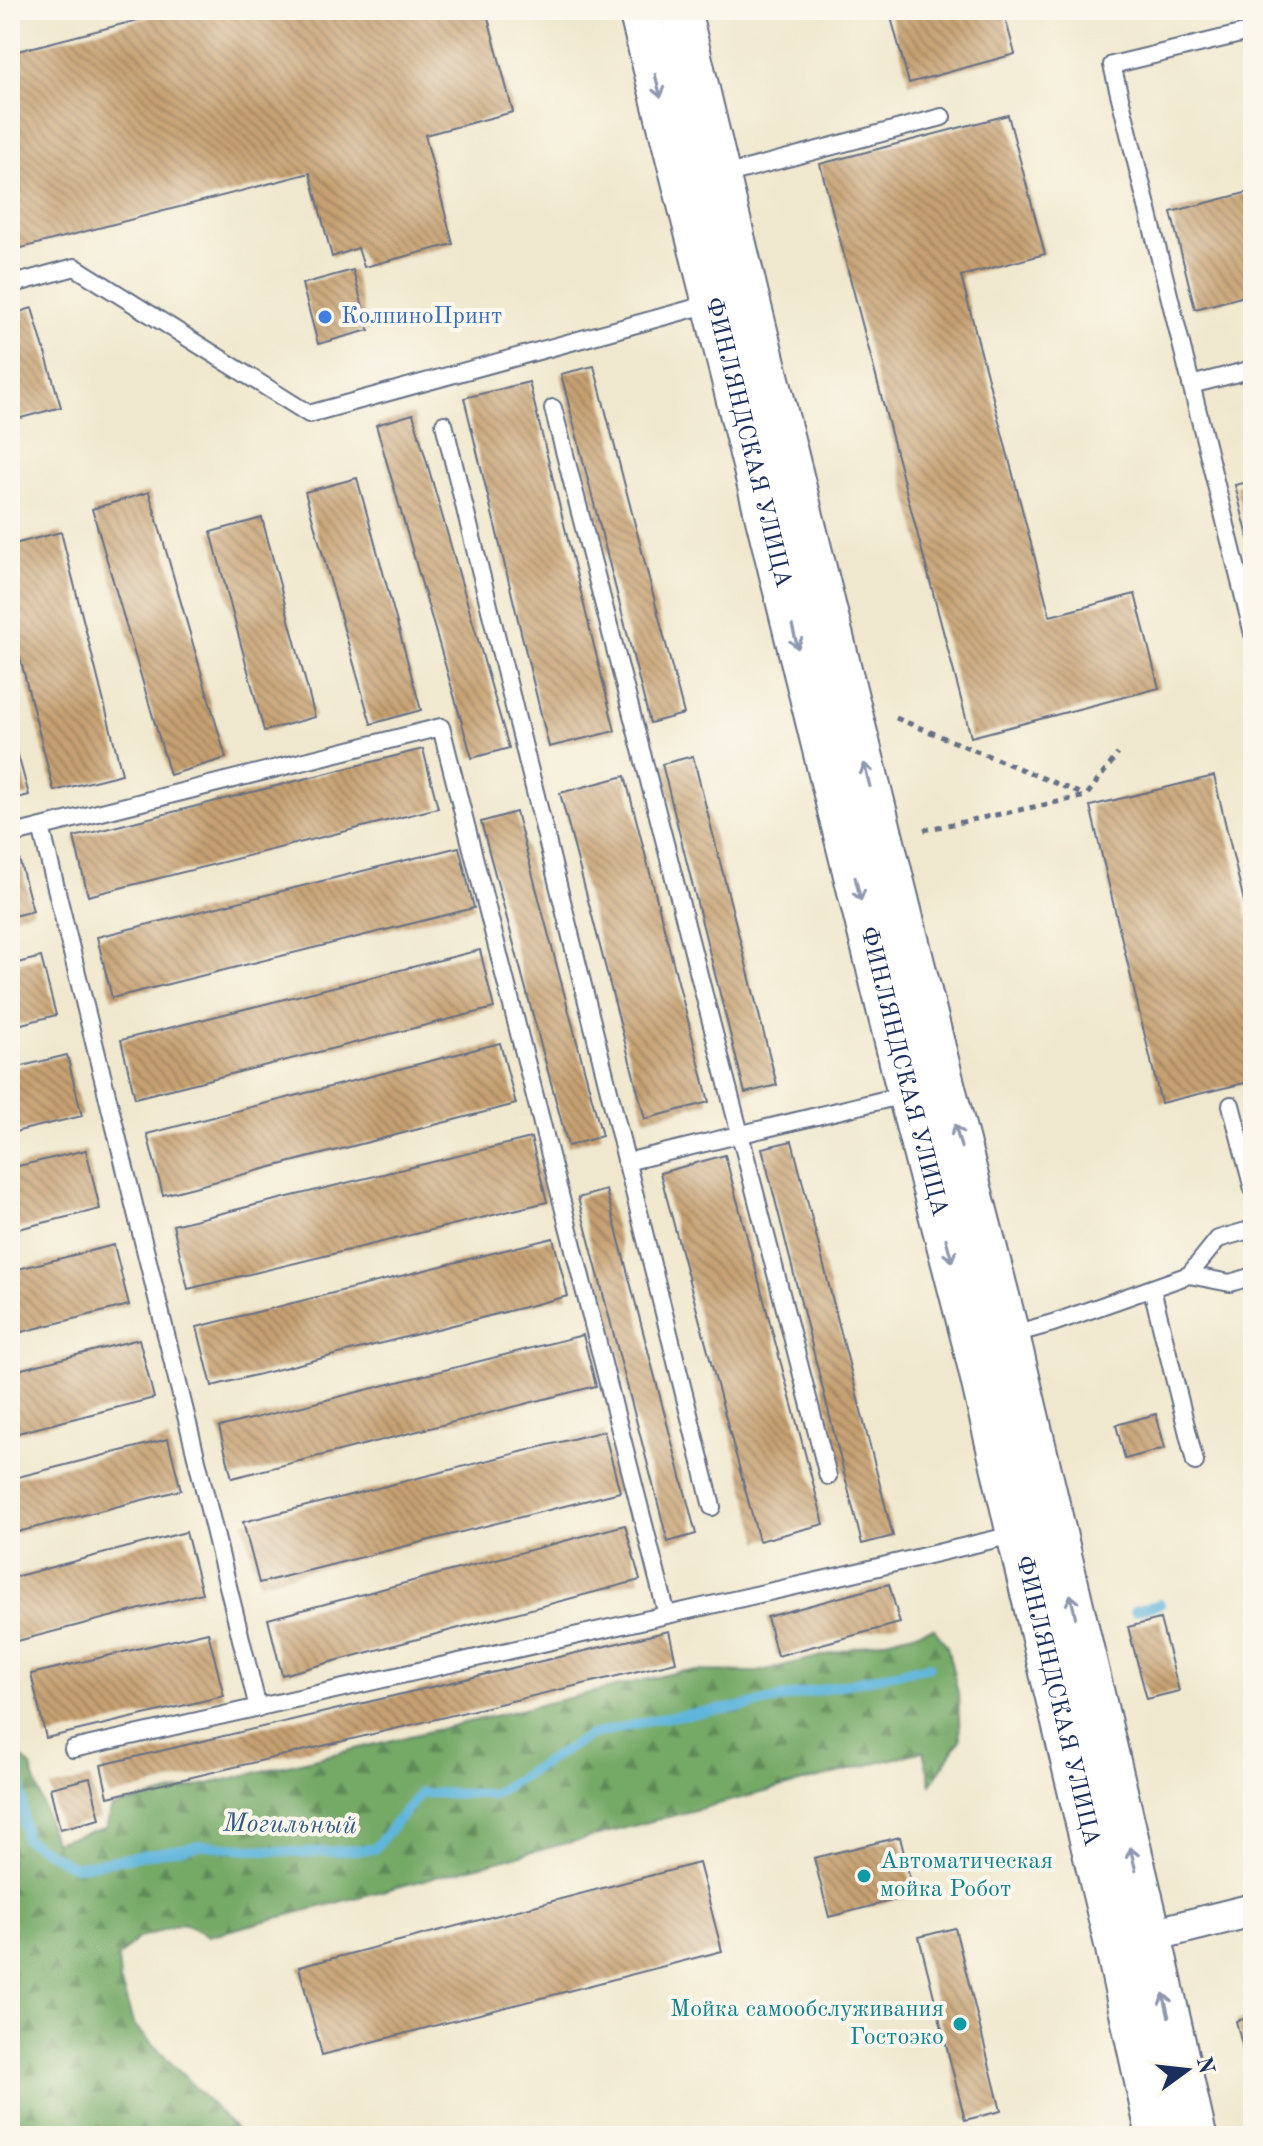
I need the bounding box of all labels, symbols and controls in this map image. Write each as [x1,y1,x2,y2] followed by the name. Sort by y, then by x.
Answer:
[651,72,666,98] one-way arrow
[700,295,795,590] street label: ФИНЛЯНДСКАЯ УЛИЦА
[341,305,502,329] place label: КолпиноПринт
[316,308,334,326] marker: КолпиноПринт
[789,623,804,649] one-way arrow
[859,763,874,789] one-way arrow
[851,876,866,902] one-way arrow
[855,924,951,1219] street label: ФИНЛЯНДСКАЯ УЛИЦА
[949,1124,964,1150] one-way arrow
[942,1236,957,1262] one-way arrow
[1011,1553,1103,1849] street label: ФИНЛЯНДСКАЯ УЛИЦА
[1065,1594,1080,1620] one-way arrow
[222,1811,357,1839] water label: Могильный
[1124,1847,1139,1873] one-way arrow
[880,1850,1053,1902] place label: Автоматическая мойка Робот
[855,1867,873,1885] marker: Автоматическая мойка Робот
[1158,1993,1173,2019] one-way arrow
[670,1998,944,2050] place label: Мойка самообслуживания Гостоэко
[951,2015,969,2033] marker: Мойка самообслуживания Гостоэко
[1147,2030,1227,2110] north arrow
[1192,2054,1217,2076] text: N

